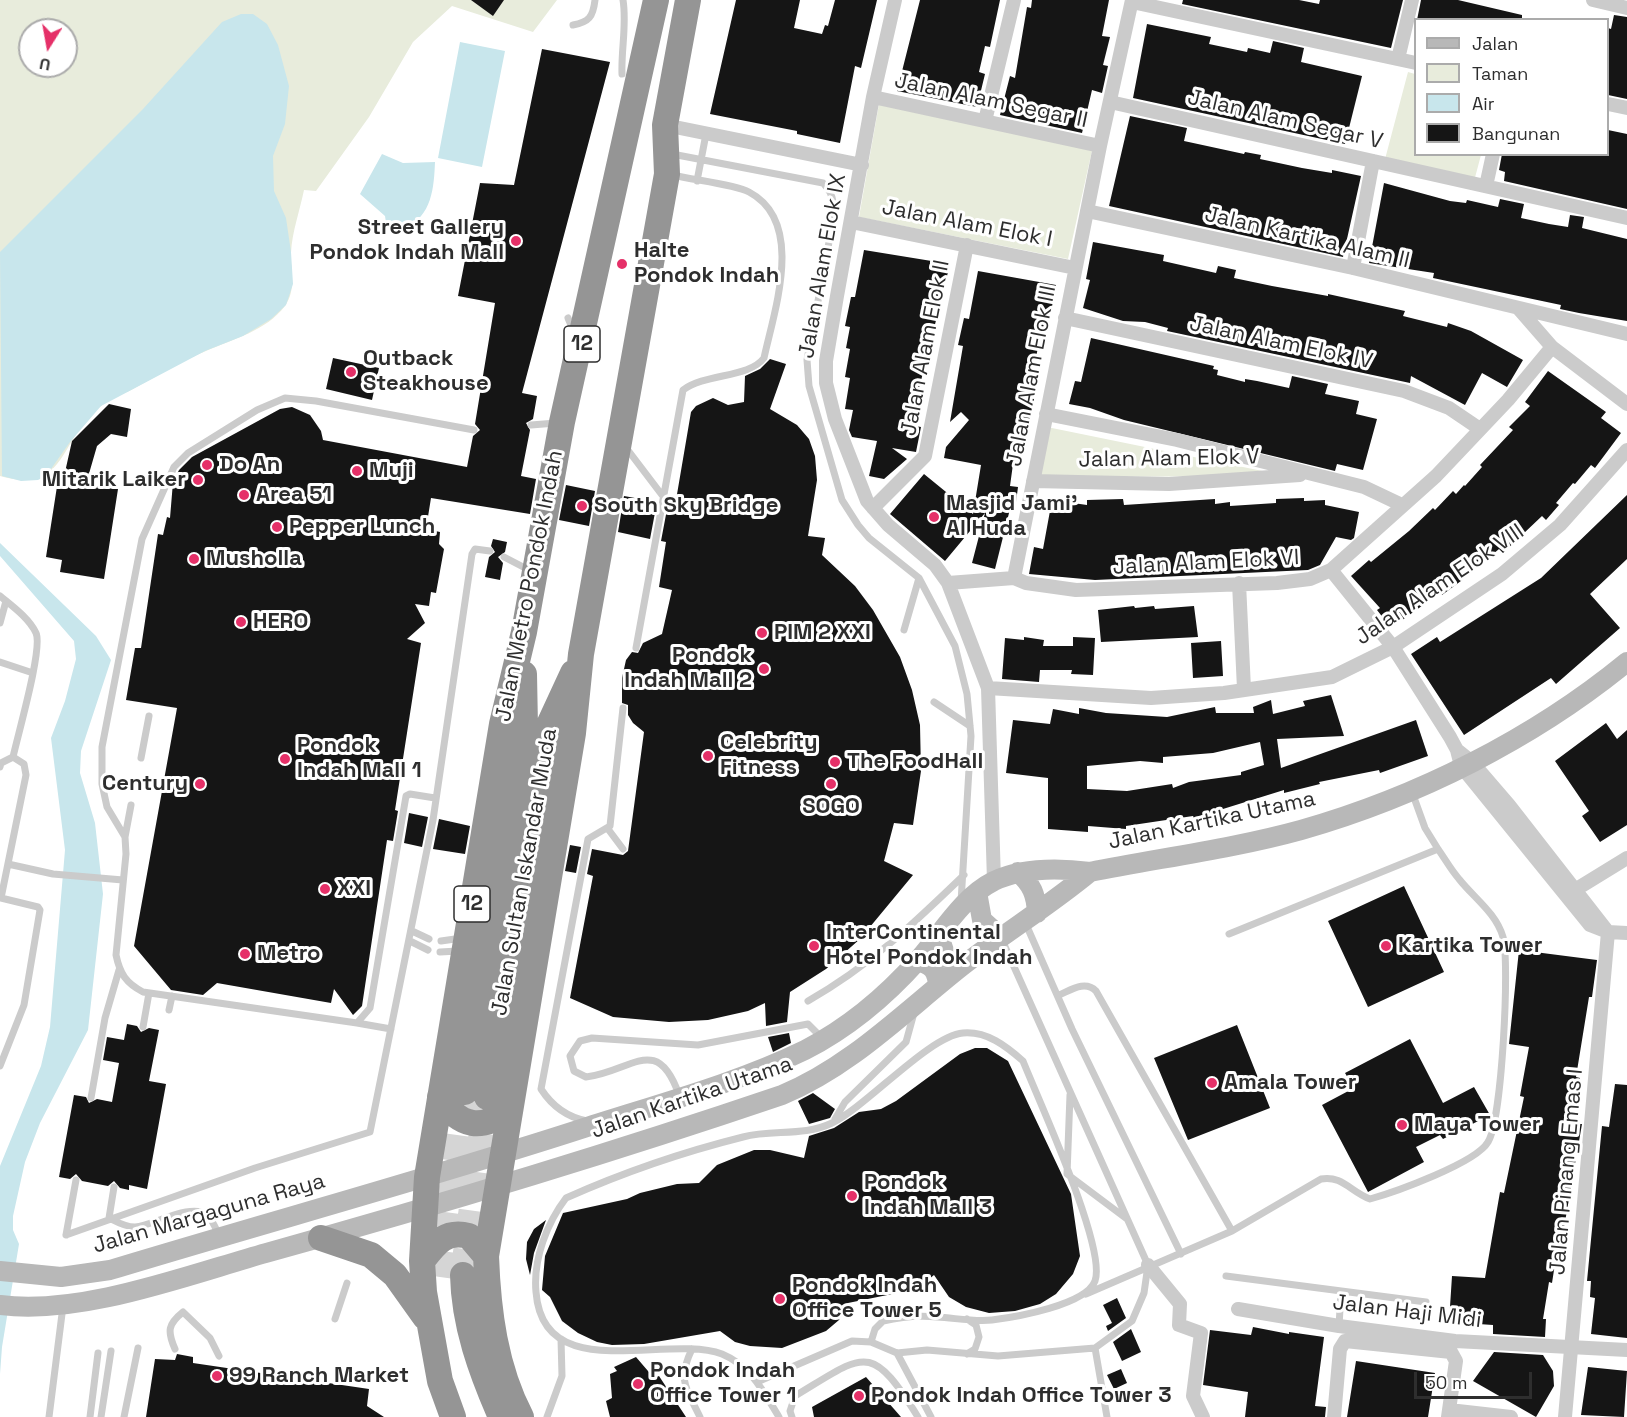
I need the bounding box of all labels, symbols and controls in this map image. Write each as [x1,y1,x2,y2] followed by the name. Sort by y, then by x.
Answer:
[18,18,78,78] north arrow
[1414,18,1609,156] legend
[1472,32,1518,55] text: Jalan
[38,53,52,76] text: U
[1472,62,1528,85] text: Taman
[892,68,1090,134] street label: Jalan Alam Segar II
[1185,85,1385,155] street label: Jalan Alam Segar V
[1472,92,1495,115] text: Air
[1472,122,1560,145] text: Bangunan
[794,172,852,360] street label: Jalan Alam Elok IX
[880,195,1054,253] street label: Jalan Alam Elok I
[1202,202,1412,274] street label: Jalan Kartika Alam II
[309,215,504,266] place label: Street Gallery Pondok Indah Mall
[509,234,523,248] marker: Street Gallery Pondok Indah Mall
[634,238,779,290] place label: Halte Pondok Indah
[615,257,629,271] marker: Halte Pondok Indah
[896,258,956,438] street label: Jalan Alam Elok II
[1002,283,1062,469] street label: Jalan Alam Elok III
[1187,311,1375,375] street label: Jalan Alam Elok IV
[564,326,600,362] road number: 12
[363,346,489,398] place label: Outback Steakhouse
[344,365,358,379] marker: Outback Steakhouse
[1078,444,1260,474] street label: Jalan Alam Elok V
[491,448,569,724] street label: Jalan Metro Pondok Indah
[219,452,280,478] place label: Do An
[200,458,214,472] marker: Do An
[369,458,414,484] place label: Muji
[350,464,364,478] marker: Muji
[42,467,186,493] place label: Mitarik Laiker
[191,473,205,487] marker: Mitarik Laiker
[256,482,332,508] place label: Area 51
[237,488,251,502] marker: Area 51
[946,491,1077,542] place label: Masjid Jami' Al Huda
[594,493,778,519] place label: South Sky Bridge
[575,499,589,513] marker: South Sky Bridge
[927,510,941,524] marker: Masjid Jami' Al Huda
[289,514,435,540] place label: Pepper Lunch
[1351,519,1529,651] street label: Jalan Alam Elok VIII
[270,520,284,534] marker: Pepper Lunch
[1112,545,1300,581] street label: Jalan Alam Elok VI
[206,546,302,572] place label: Musholla
[187,552,201,566] marker: Musholla
[253,609,308,635] place label: HERO
[234,615,248,629] marker: HERO
[774,620,871,646] place label: PIM 2 XXI
[755,626,769,640] marker: PIM 2 XXI
[624,643,752,694] place label: Pondok Indah Mall 2
[757,662,771,676] marker: Pondok Indah Mall 2
[487,726,563,1018] street label: Jalan Sultan Iskandar Muda
[720,730,818,782] place label: Celebrity Fitness
[297,733,422,784] place label: Pondok Indah Mall 1
[701,749,715,763] marker: Celebrity Fitness
[847,749,983,775] place label: The FoodHall
[278,752,292,766] marker: Pondok Indah Mall 1
[828,755,842,769] marker: The FoodHall
[102,771,188,797] place label: Century
[193,777,207,791] marker: Century
[824,777,838,791] marker: SOGO
[1106,786,1318,856] street label: Jalan Kartika Utama
[802,794,860,820] place label: SOGO
[337,876,371,902] place label: XXI
[318,882,332,896] marker: XXI
[454,886,490,922] road number: 12
[826,920,1033,972] place label: InterContinental Hotel Pondok Indah
[1398,933,1542,959] place label: Kartika Tower
[807,939,821,953] marker: InterContinental Hotel Pondok Indah
[1379,939,1393,953] marker: Kartika Tower
[257,941,321,967] place label: Metro
[238,947,252,961] marker: Metro
[588,1051,796,1145] street label: Jalan Kartika Utama
[1545,1068,1589,1276] street label: Jalan Pinang Emas I
[1224,1070,1357,1096] place label: Amala Tower
[1205,1076,1219,1090] marker: Amala Tower
[1414,1112,1541,1138] place label: Maya Tower
[1395,1118,1409,1132] marker: Maya Tower
[90,1168,328,1260] street label: Jalan Margaguna Raya
[864,1170,992,1222] place label: Pondok Indah Mall 3
[845,1189,859,1203] marker: Pondok Indah Mall 3
[792,1273,942,1324] place label: Pondok Indah Office Tower 5
[1331,1290,1483,1334] street label: Jalan Haji Midi
[773,1292,787,1306] marker: Pondok Indah Office Tower 5
[650,1358,796,1410] place label: Pondok Indah Office Tower 1
[1417,1360,1536,1398] scale bar
[229,1363,409,1389] place label: 99 Ranch Market
[210,1369,224,1383] marker: 99 Ranch Market
[1425,1371,1467,1394] text: 50 m
[631,1377,645,1391] marker: Pondok Indah Office Tower 1
[871,1383,1172,1409] place label: Pondok Indah Office Tower 3
[852,1389,866,1403] marker: Pondok Indah Office Tower 3

